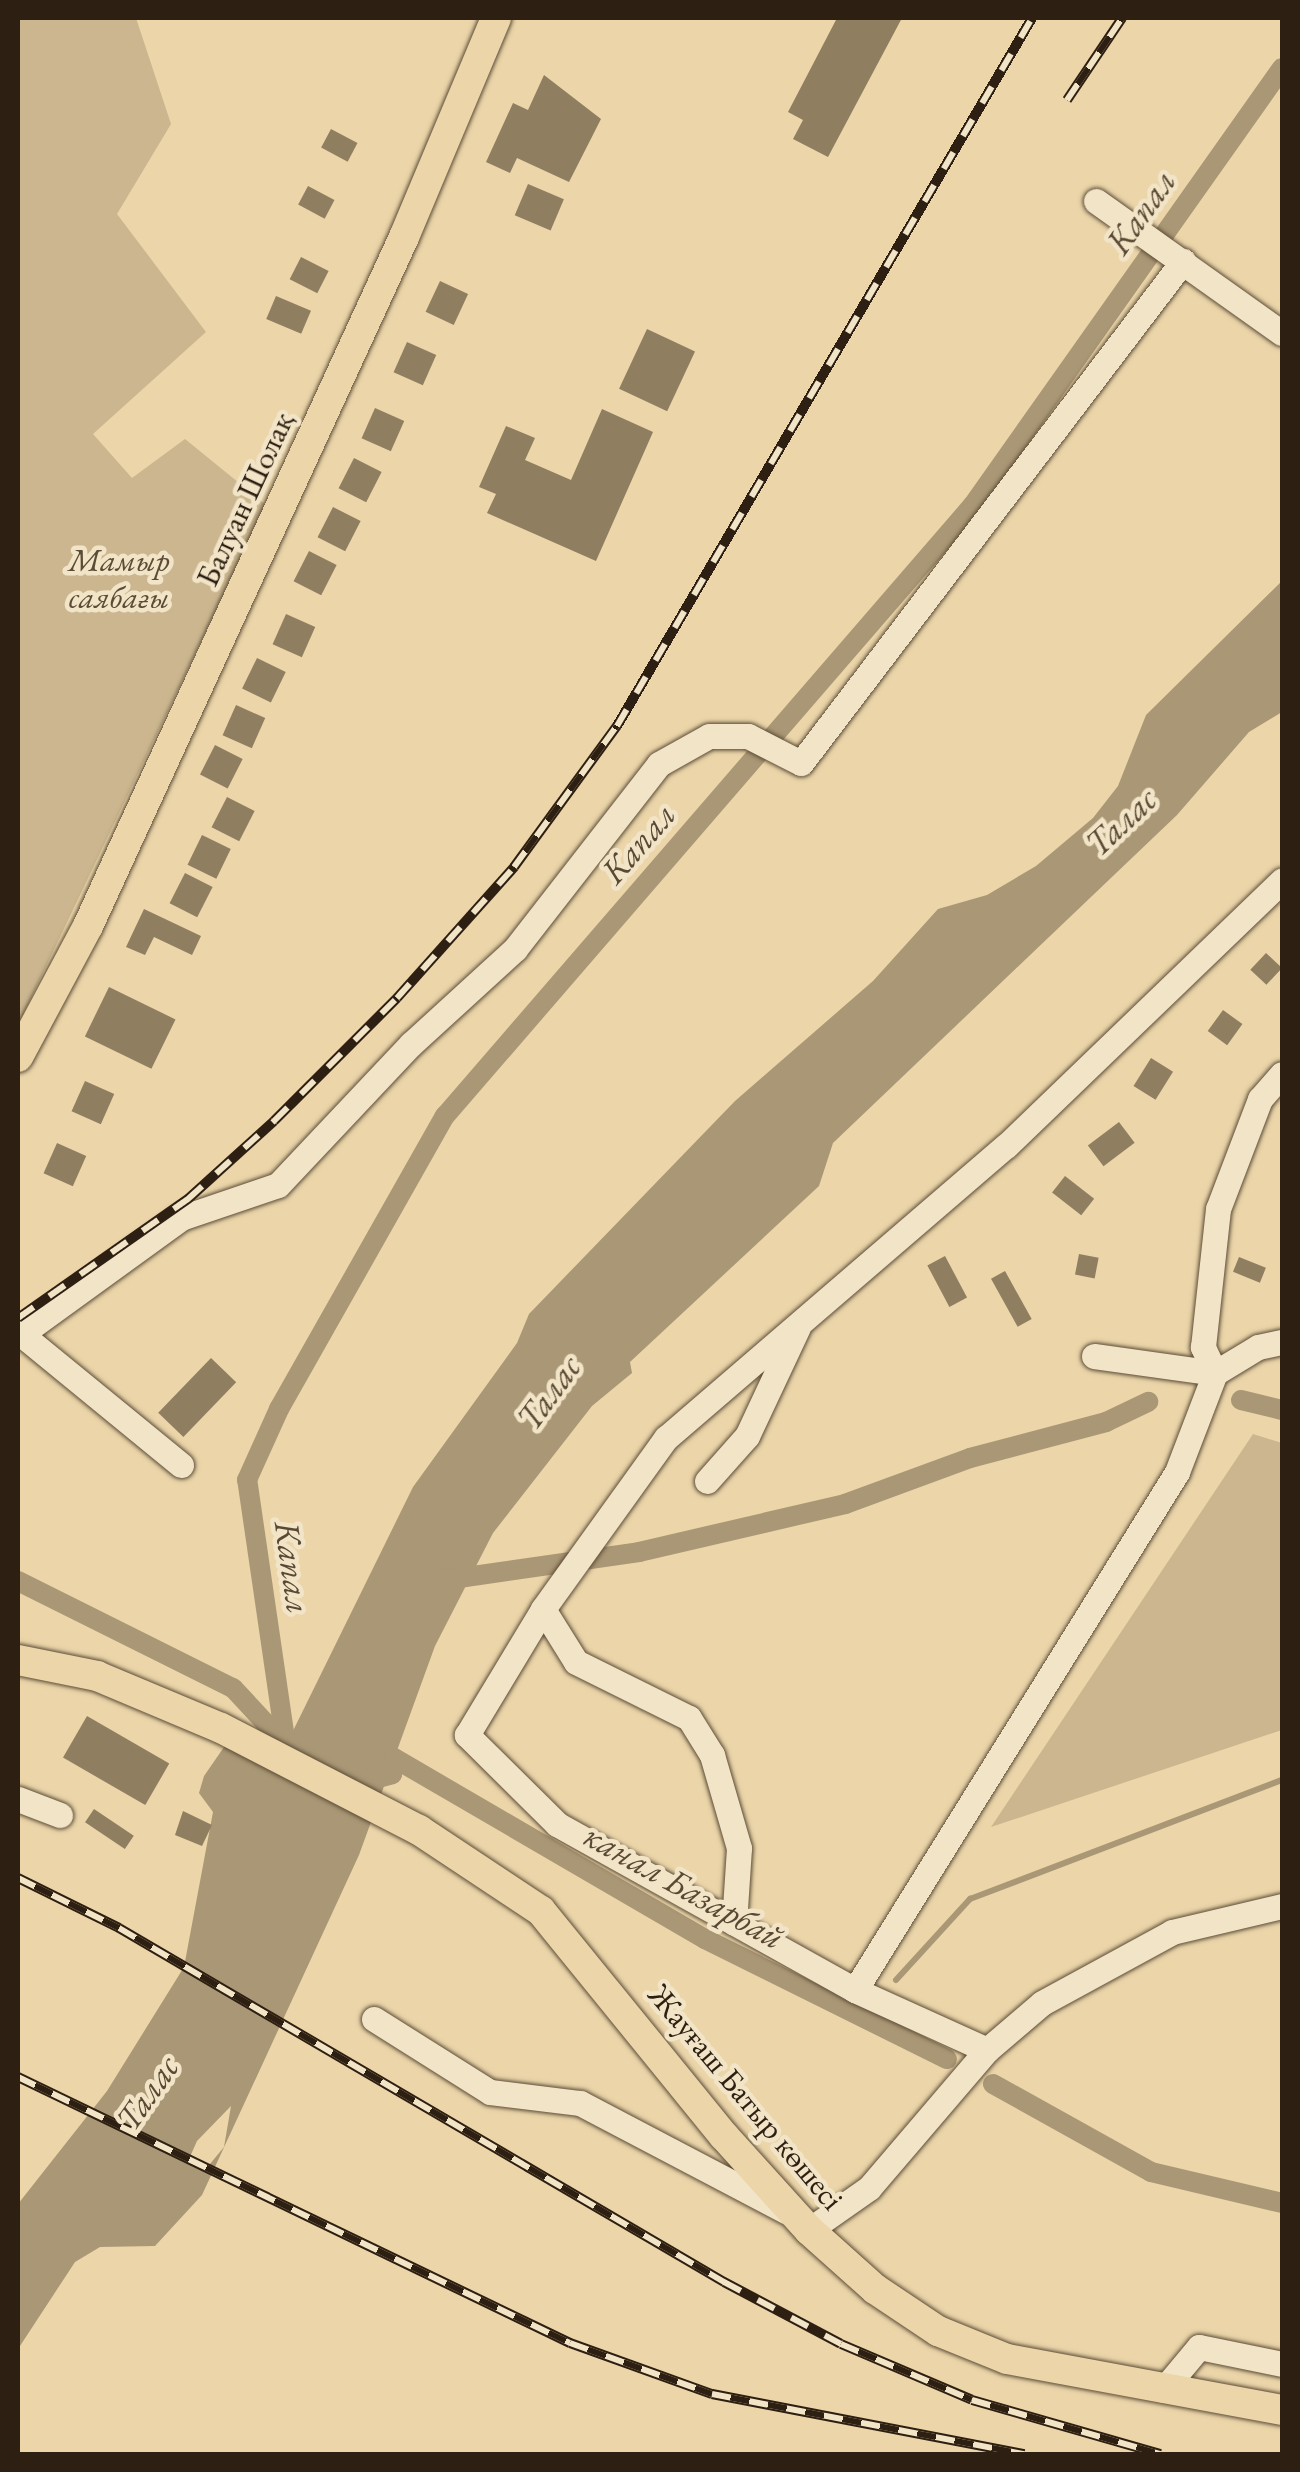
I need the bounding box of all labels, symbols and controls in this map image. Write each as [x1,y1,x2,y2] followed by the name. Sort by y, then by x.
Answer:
[1097,162,1185,262] water label: Капал
[188,406,302,592] street label: Балуан Шолақ
[69,542,169,617] park label: Мамыр саябағы
[1077,779,1165,865] water label: Талас
[592,794,684,892] water label: Капал
[508,1348,590,1438] water label: Талас
[266,1518,320,1616] water label: Капал
[577,1814,791,1958] water label: канал Базарбай
[640,1976,852,2218] street label: Жауғаш Батыр көшесі
[106,2048,188,2138] water label: Талас

